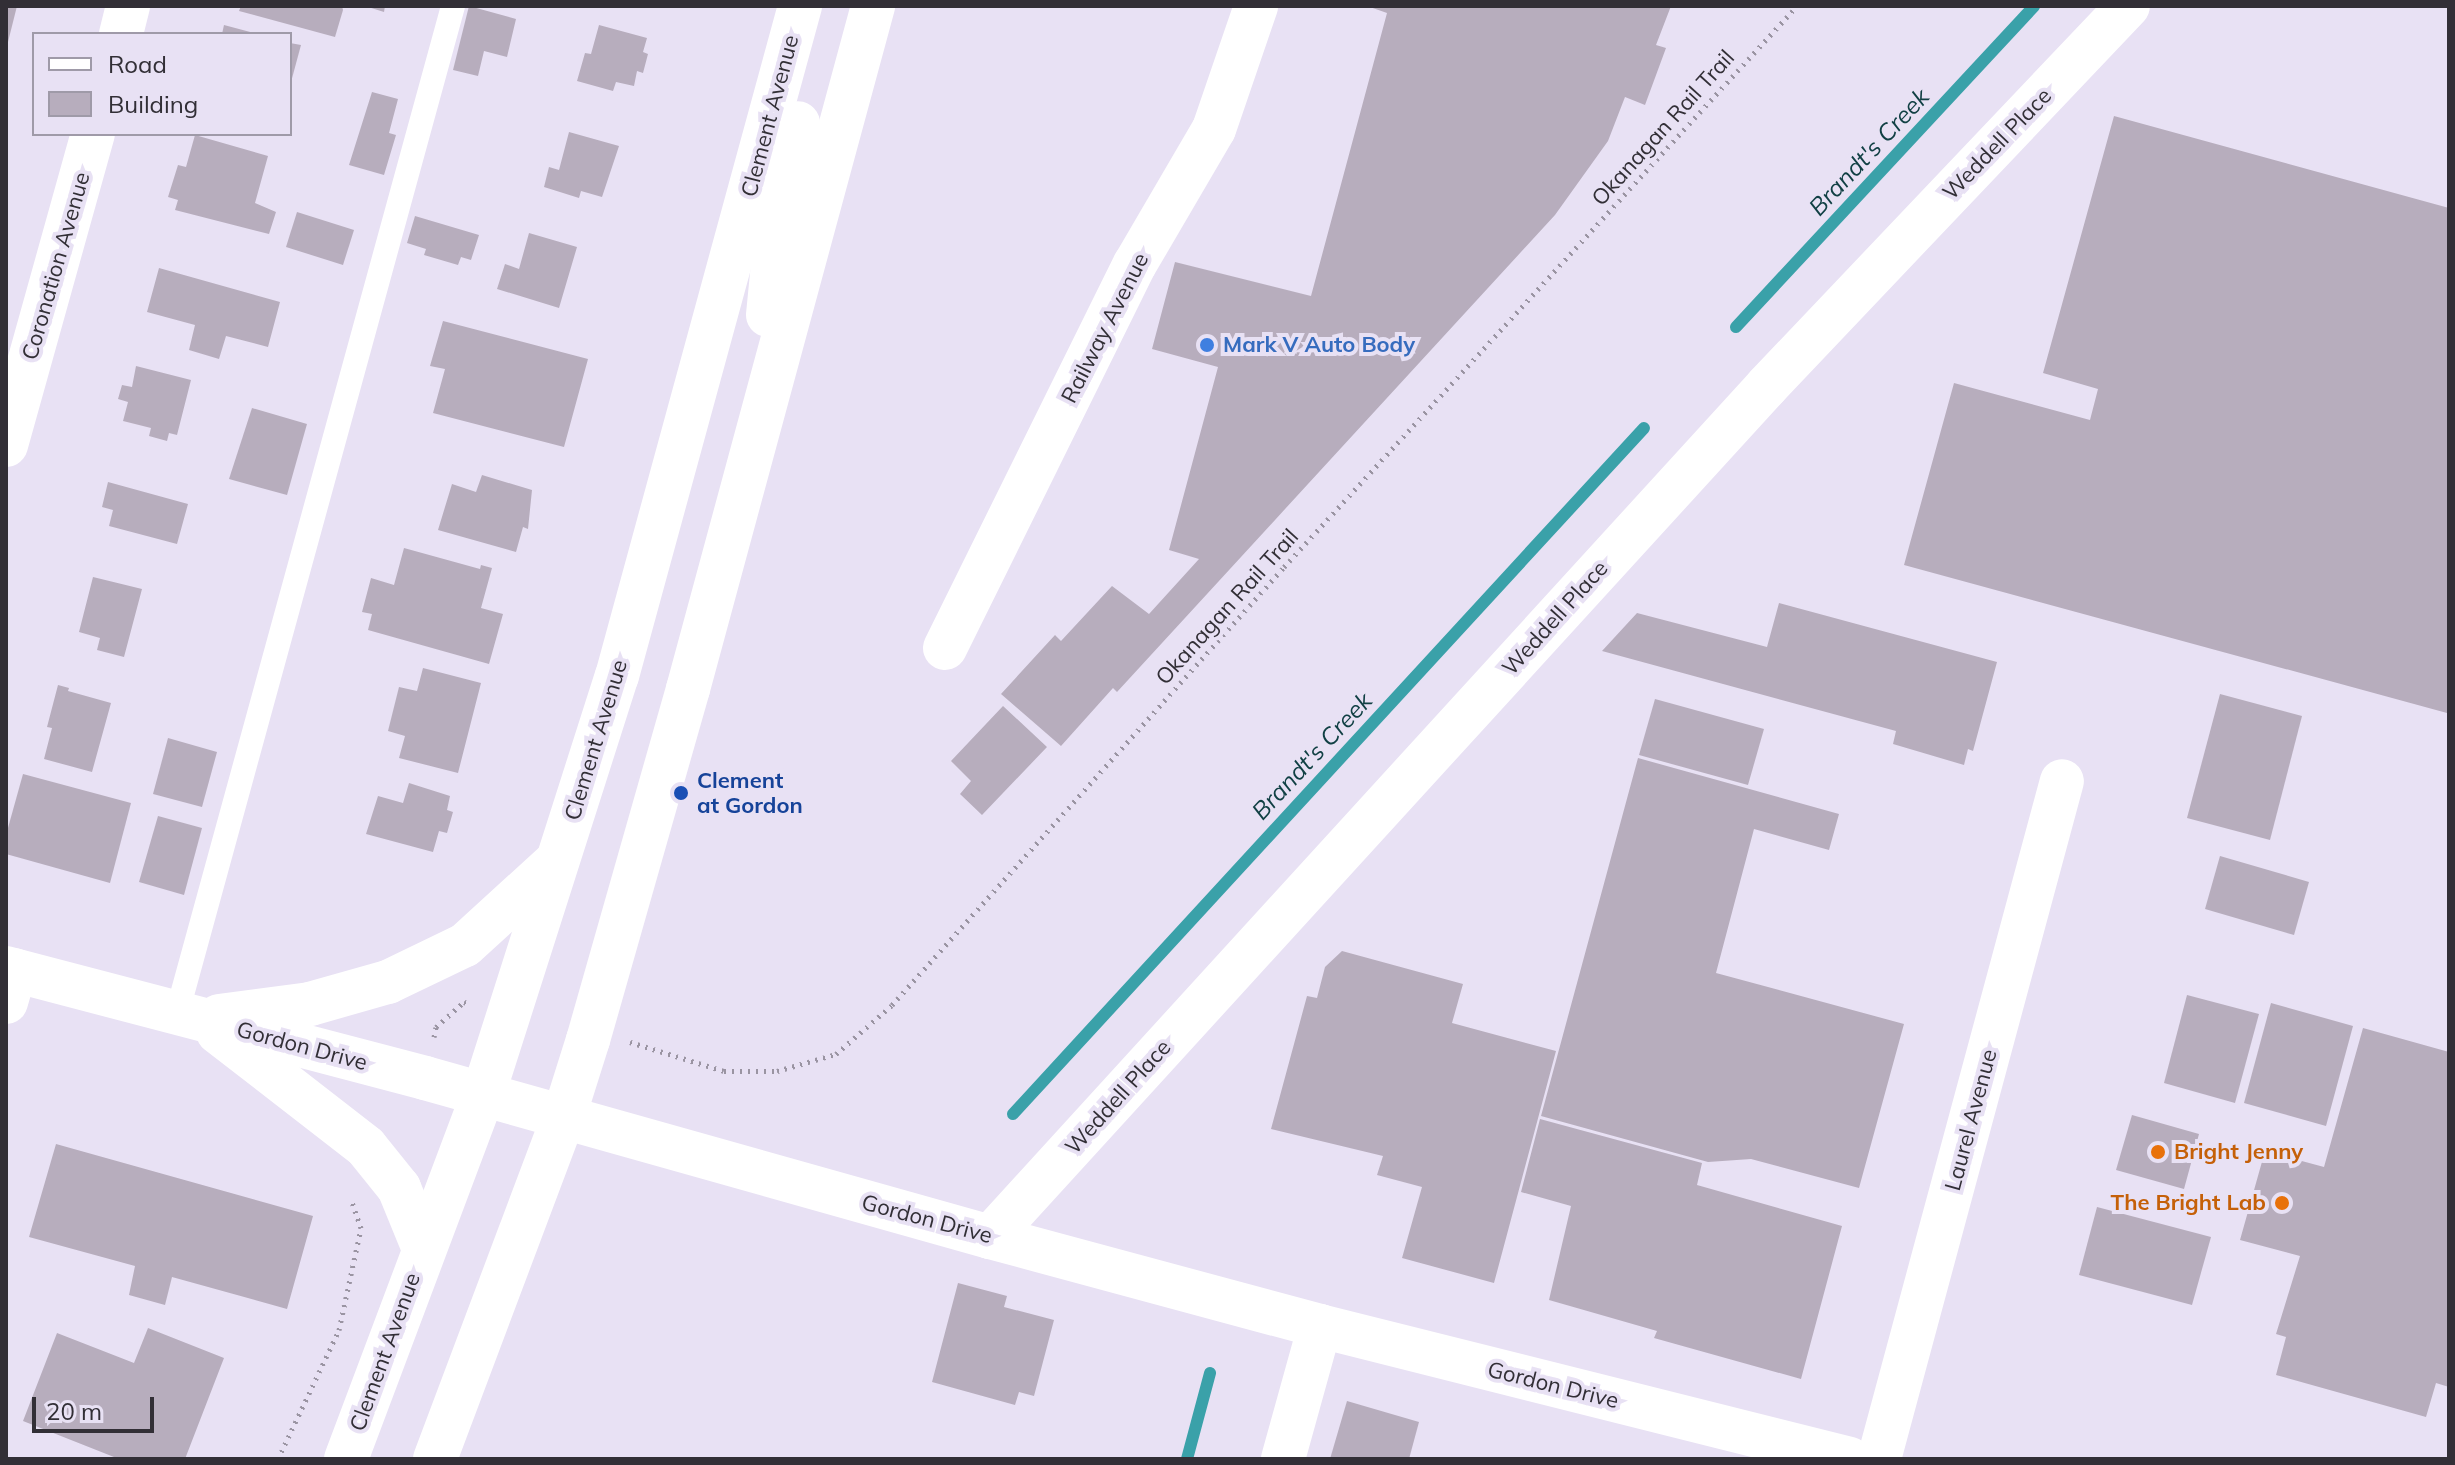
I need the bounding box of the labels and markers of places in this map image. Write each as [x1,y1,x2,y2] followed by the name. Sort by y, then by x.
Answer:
[1223,332,1415,358] place label: Mark V Auto Body
[1198,336,1216,354] marker: Mark V Auto Body
[697,767,803,818] place label: Clement at Gordon
[672,784,690,802] marker: Clement at Gordon
[2174,1139,2303,1165] place label: Bright Jenny
[2149,1143,2167,1161] marker: Bright Jenny
[2111,1190,2266,1216] place label: The Bright Lab
[2273,1194,2291,1212] marker: The Bright Lab

